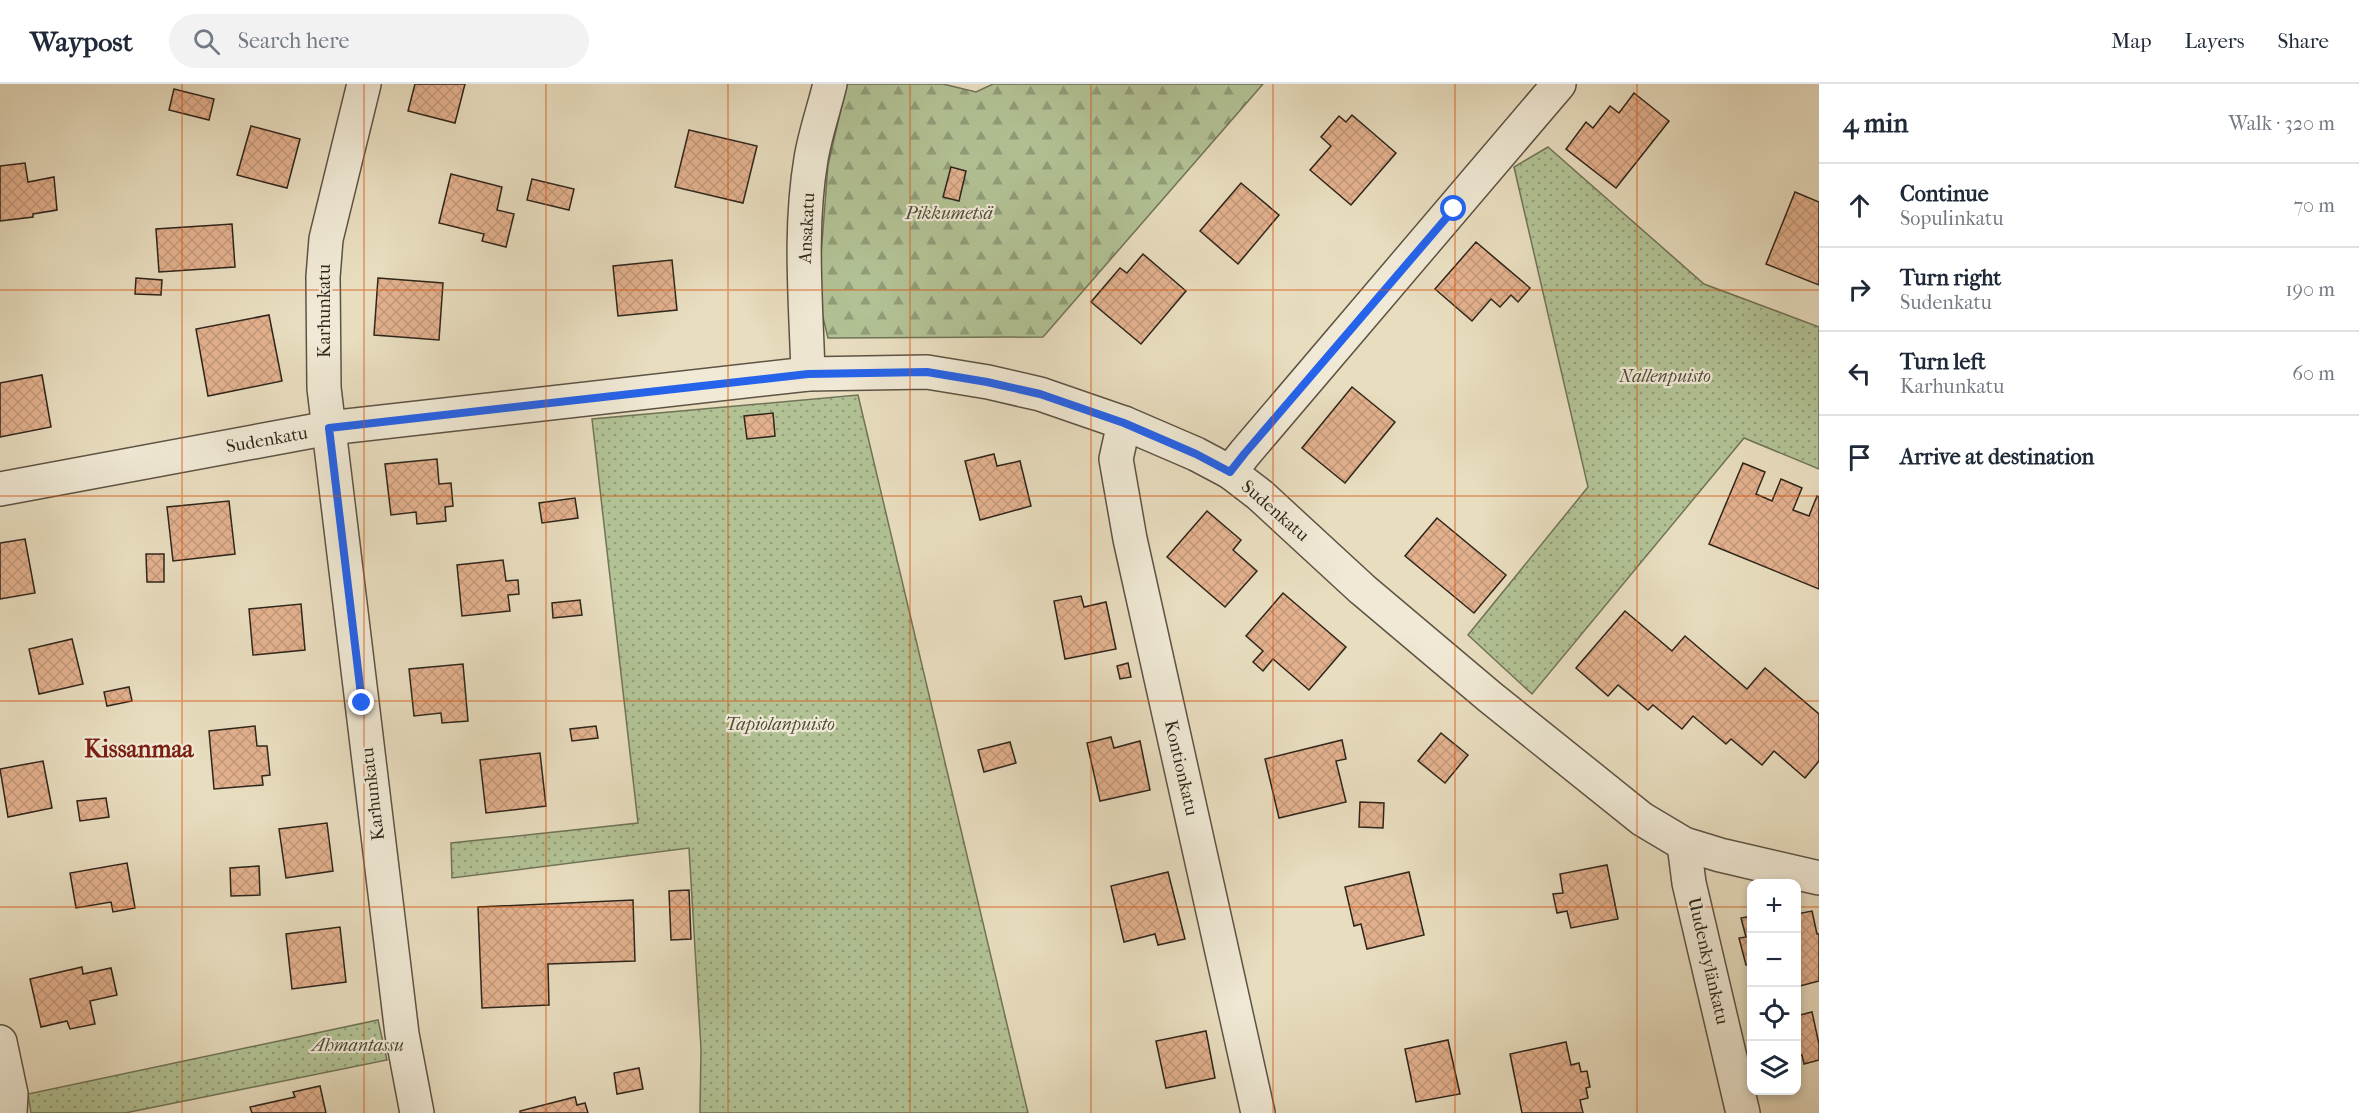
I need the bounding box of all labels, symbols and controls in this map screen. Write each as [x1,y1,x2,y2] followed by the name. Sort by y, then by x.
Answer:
[169,14,589,68] search box
[30,25,133,58] text: Waypost
[190,25,223,58] icon: search
[238,28,349,54] text: Search here
[2111,29,2152,53] text: Map
[2185,29,2244,53] text: Layers
[2277,29,2329,53] text: Share
[1843,108,1908,139] text: 4 min
[2229,112,2335,135] text: Walk · 320 m
[1900,181,1989,207] text: Continue
[1843,189,1876,222] icon: ahead
[795,192,819,265] street label: Ansakatu
[2293,194,2335,217] text: 70 m
[1440,195,1466,221] route start
[904,203,993,224] park label: Pikkumetsä
[1900,207,2004,230] text: Sopulinkatu
[314,264,335,358] street label: Karhunkatu
[1900,265,2001,291] text: Turn right
[1843,273,1876,306] icon: right
[2285,278,2335,301] text: 190 m
[1900,291,1992,314] text: Sudenkatu
[1900,349,1986,375] text: Turn left
[1843,357,1876,390] icon: left
[2292,362,2335,385] text: 60 m
[1618,366,1711,387] park label: Nallenpuisto
[1900,375,2004,398] text: Karhunkatu
[224,422,310,458] street label: Sudenkatu
[1843,441,1876,474] icon: arrive
[1900,444,2094,470] text: Arrive at destination
[1237,476,1313,546] street label: Sudenkatu
[348,689,374,715] route end
[725,714,835,735] park label: Tapiolanpuisto
[1160,718,1202,818] street label: Kontionkatu
[84,735,195,763] district label: Kissanmaa
[357,746,389,842] street label: Karhunkatu
[1747,879,1801,1095] map controls
[1747,879,1801,933] button: +
[1683,895,1733,1027] street label: Uudenkylänkatu
[1747,933,1801,987] button: −
[1747,987,1801,1041] button: locate
[310,1035,404,1056] park label: Ahmantassu
[1747,1041,1801,1095] button: layers

